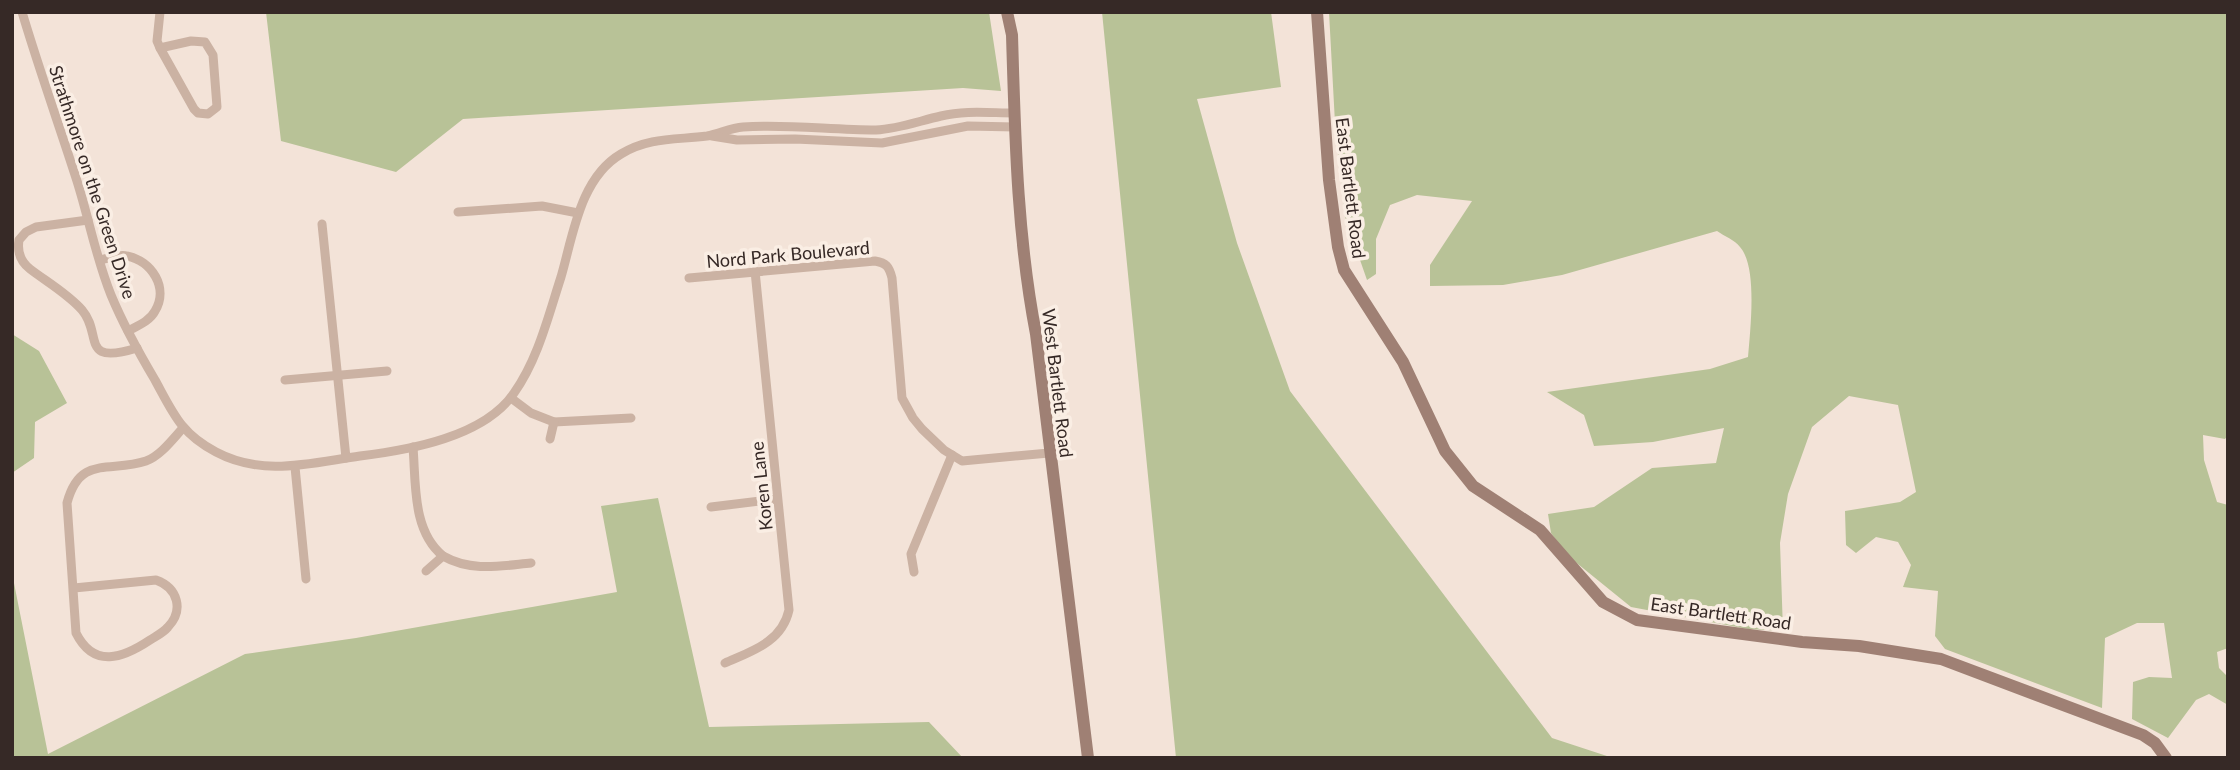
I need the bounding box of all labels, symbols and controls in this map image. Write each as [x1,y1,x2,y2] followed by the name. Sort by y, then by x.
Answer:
[45,63,141,301] street label: Strathmore on the Green Drive
[1331,116,1371,260] street label: East Bartlett Road
[705,236,871,272] street label: Nord Park Boulevard
[1038,307,1078,459] street label: West Bartlett Road
[745,440,777,532] street label: Koren Lane
[1649,592,1793,634] street label: East Bartlett Road

